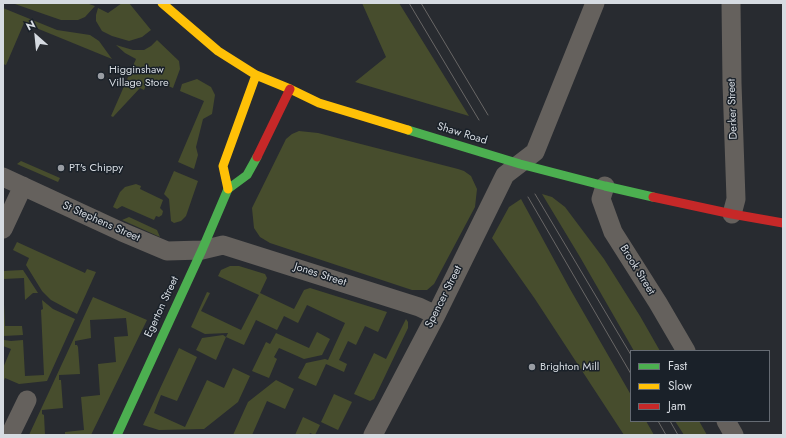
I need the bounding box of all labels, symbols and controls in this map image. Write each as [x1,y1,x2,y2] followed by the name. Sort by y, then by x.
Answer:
[16,16,56,56] north arrow
[23,16,38,34] text: N
[109,63,169,89] place label: Higginshaw Village Store
[96,71,106,81] marker: Higginshaw Village Store
[725,78,741,140] street label: Derker Street
[435,120,489,148] street label: Shaw Road
[69,161,123,175] place label: PT's Chippy
[56,163,66,173] marker: PT's Chippy
[60,199,142,245] street label: St Stephens Street
[617,243,657,297] street label: Brook Street
[292,260,348,290] street label: Jones Street
[423,264,465,330] street label: Spencer Street
[142,274,182,340] street label: Egerton Street
[630,350,770,422] legend
[668,357,687,375] text: Fast
[540,360,599,374] place label: Brighton Mill
[527,362,537,372] marker: Brighton Mill
[668,377,692,395] text: Slow
[668,397,686,415] text: Jam

